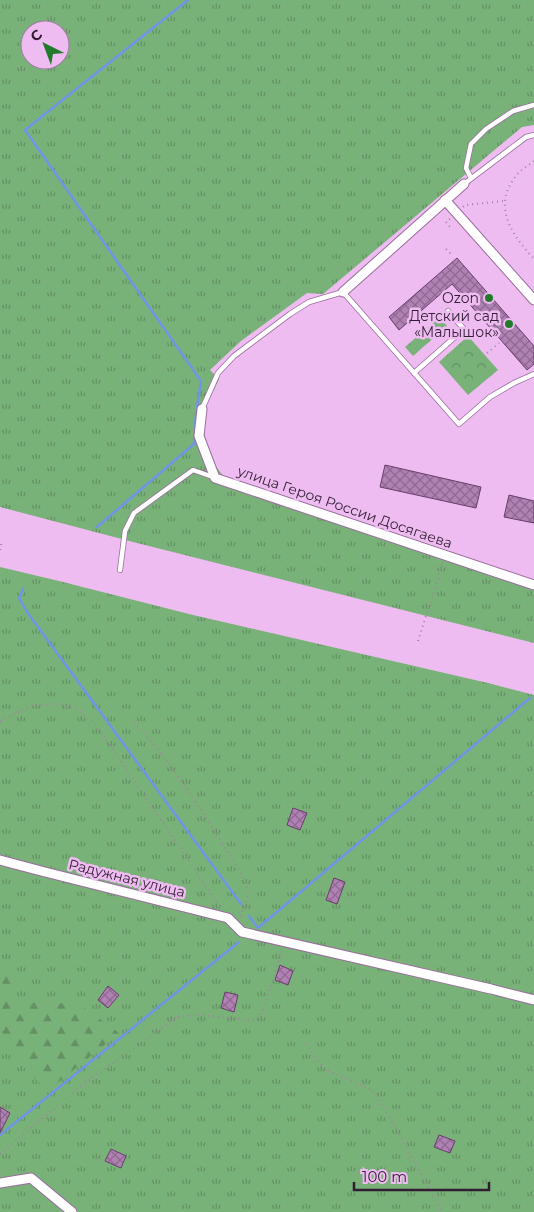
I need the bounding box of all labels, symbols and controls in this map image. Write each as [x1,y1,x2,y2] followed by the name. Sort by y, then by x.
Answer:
[20,20,70,70] north arrow
[26,25,46,45] text: С
[442,289,479,307] place label: Ozon
[483,292,495,304] marker: Ozon
[409,307,499,341] place label: Детский сад «Малышок»
[503,318,515,330] marker: Детский сад «Малышок»
[234,461,455,552] street label: улица Героя России Досягаева
[67,855,187,901] street label: Радужная улица
[354,1160,489,1192] scale bar
[362,1167,407,1186] text: 100 m

